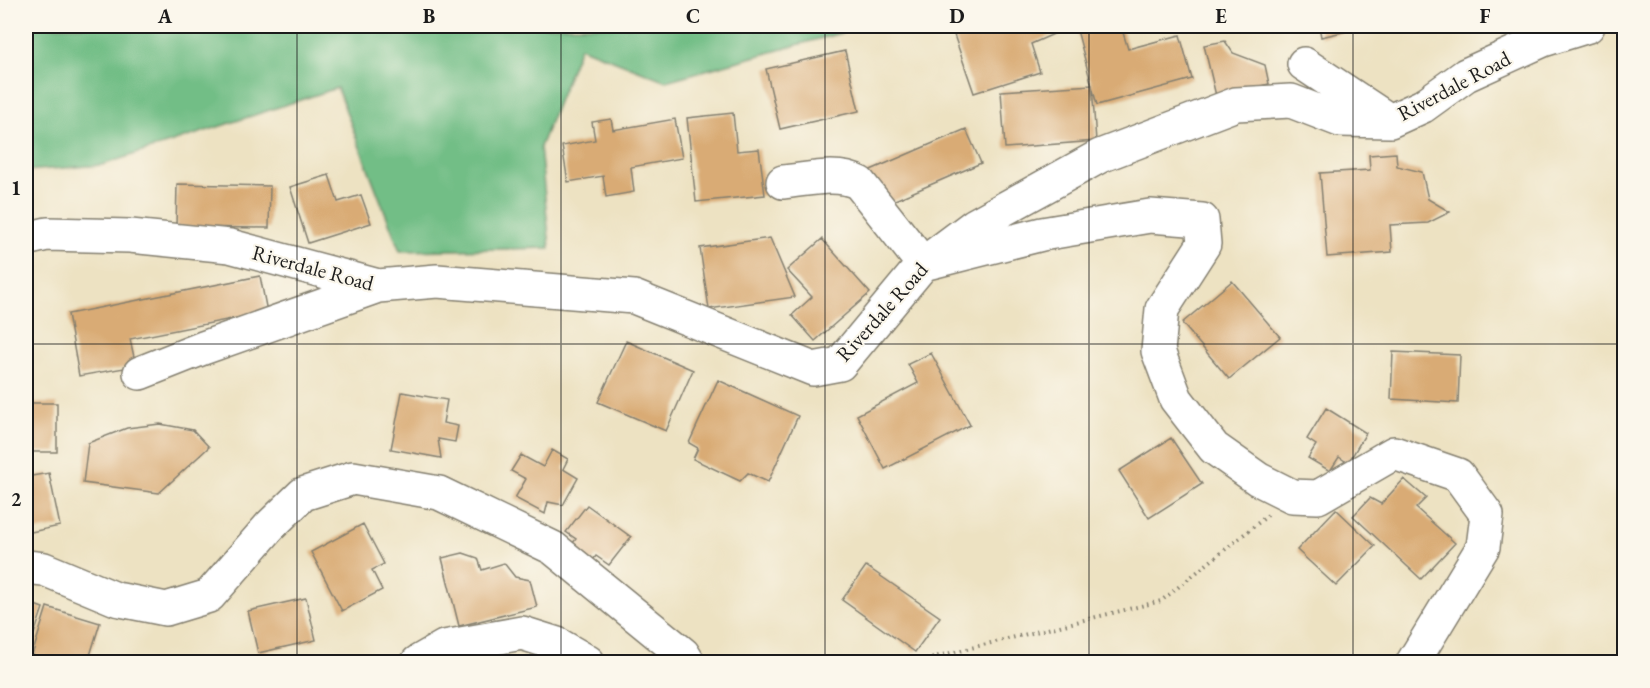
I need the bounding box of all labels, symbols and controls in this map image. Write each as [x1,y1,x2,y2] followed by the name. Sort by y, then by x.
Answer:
[157,3,173,29] text: A
[423,3,435,29] text: B
[686,3,700,29] text: C
[949,3,965,29] text: D
[1215,3,1227,29] text: E
[1480,3,1491,29] text: F
[1393,44,1515,127] street label: Riverdale Road
[11,175,21,201] text: 1
[250,238,377,297] street label: Riverdale Road
[830,256,934,367] street label: Riverdale Road
[11,486,22,512] text: 2

